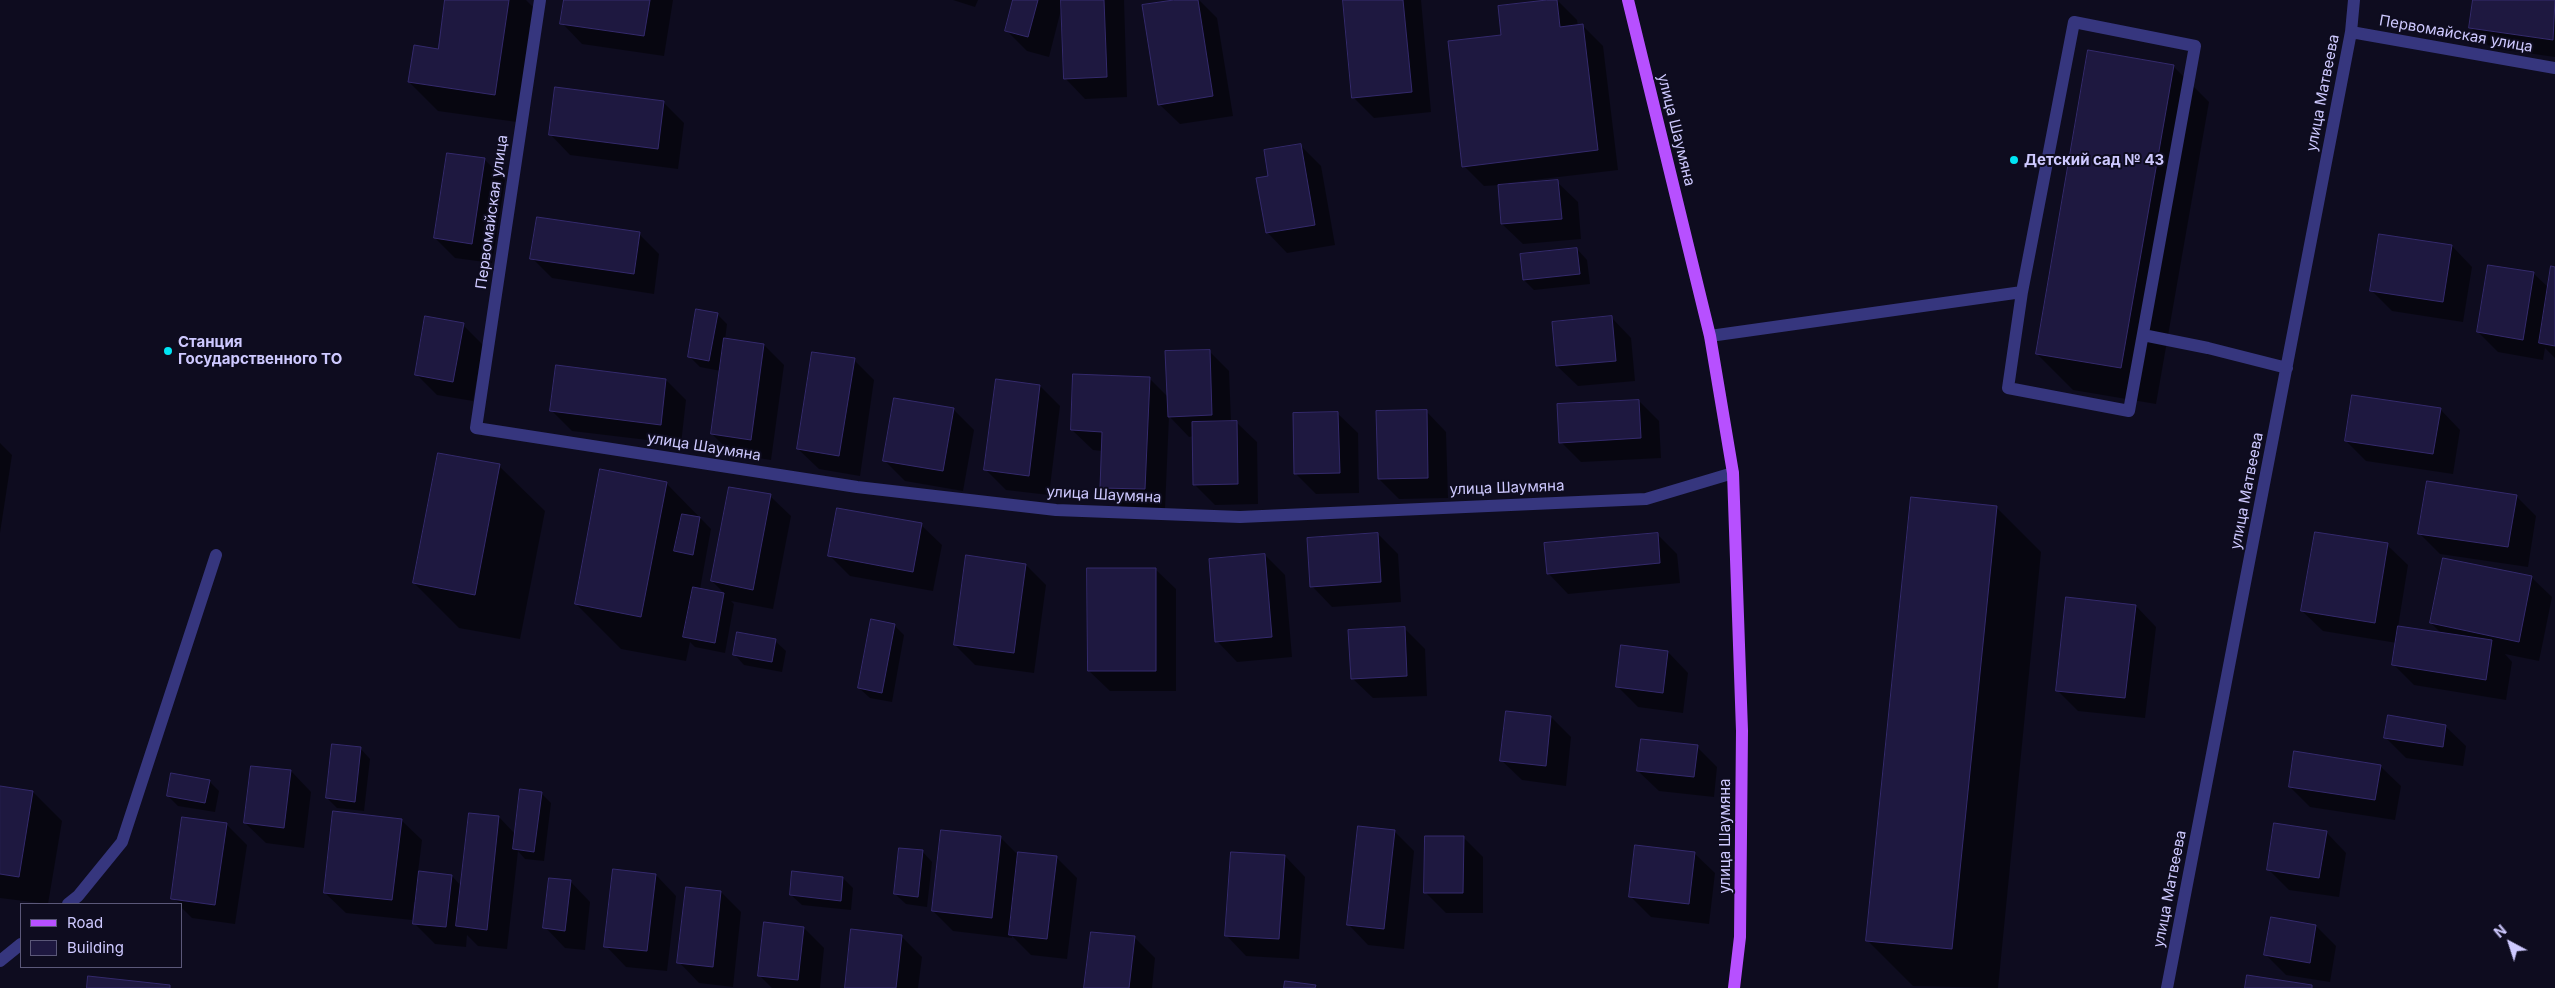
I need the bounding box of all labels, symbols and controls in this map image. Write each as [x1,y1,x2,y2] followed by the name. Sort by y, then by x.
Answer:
[2378,12,2534,56] street label: Первомайская улица
[2303,33,2343,153] street label: улица Матвеева
[1653,72,1699,188] street label: улица Шаумяна
[472,134,512,290] street label: Первомайская улица
[2024,151,2164,169] place label: Детский сад № 43
[2008,154,2020,166] marker: Детский сад № 43
[178,333,342,368] place label: Станция Государственного ТО
[162,345,174,357] marker: Станция Государственного ТО
[646,429,762,465] street label: улица Шаумяна
[2227,431,2267,551] street label: улица Матвеева
[1449,477,1565,499] street label: улица Шаумяна
[1046,483,1162,507] street label: улица Шаумяна
[1716,779,1734,893] street label: улица Шаумяна
[2150,829,2190,949] street label: улица Матвеева
[20,903,182,968] legend
[67,913,103,932] text: Road
[2485,918,2535,968] north arrow
[2490,921,2510,941] text: N
[67,938,124,957] text: Building

